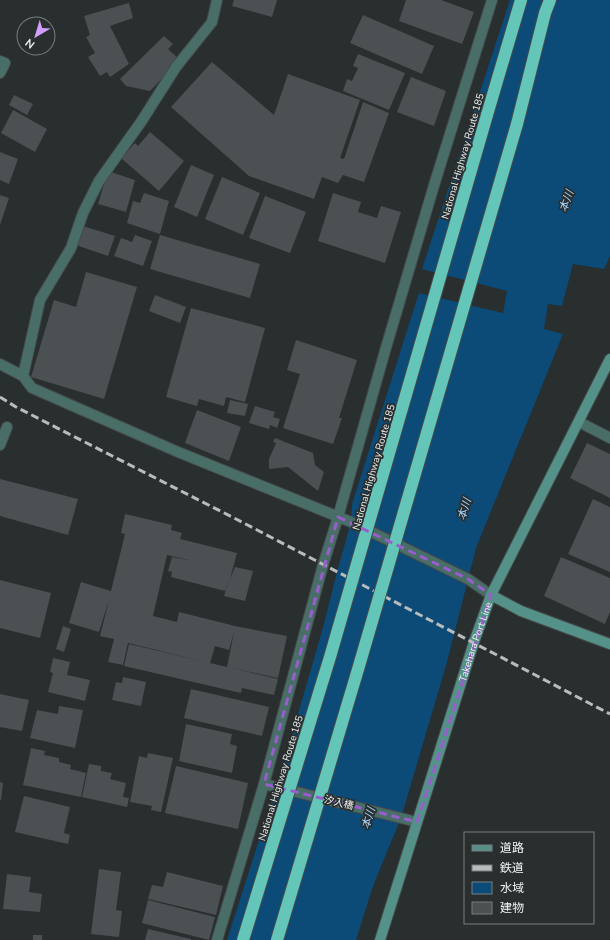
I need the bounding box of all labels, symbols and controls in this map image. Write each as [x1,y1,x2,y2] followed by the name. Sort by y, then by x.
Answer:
[16,16,56,56] north arrow
[22,35,38,52] text: N
[438,92,488,221] street label: National Highway Route 185
[556,187,578,214] water label: 本川
[349,403,399,532] street label: National Highway Route 185
[454,495,475,522] water label: 本川
[456,600,496,684] street label: Takehara Port Line
[255,714,307,843] street label: National Highway Route 185
[323,793,355,813] street label: 汐入橋
[358,804,379,831] water label: 本川
[464,832,594,924] legend
[500,840,524,856] text: 道路
[500,860,524,876] text: 鉄道
[500,880,524,896] text: 水域
[500,900,524,916] text: 建物

